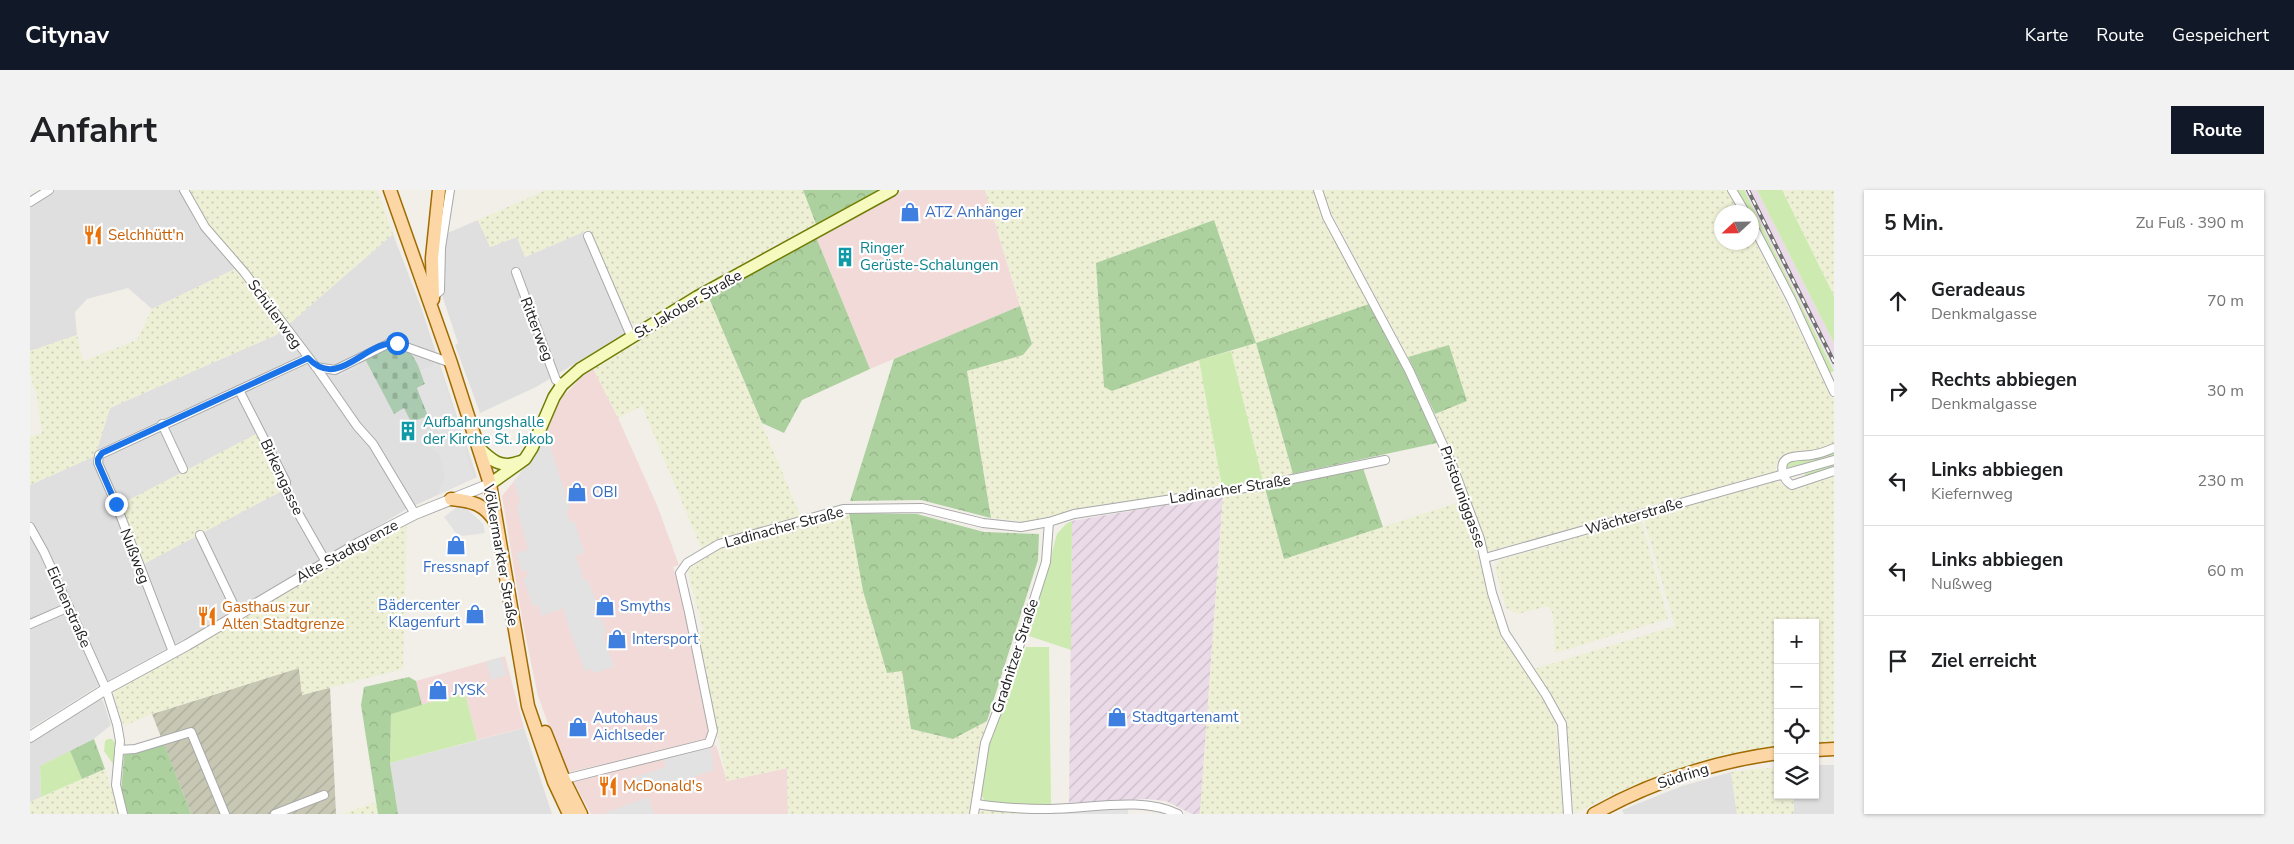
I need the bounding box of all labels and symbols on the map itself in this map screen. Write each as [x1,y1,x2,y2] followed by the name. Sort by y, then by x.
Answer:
[899,201,921,223] shop icon: ATZ Anhänger
[925,202,1024,222] place label: ATZ Anhänger
[1714,205,1759,250] north arrow
[82,224,104,246] restaurant icon: Selchhütt'n
[108,225,184,245] place label: Selchhütt'n
[860,238,999,275] place label: Ringer Gerüste-Schalungen
[834,246,856,268] building icon: Ringer Gerüste-Schalungen
[630,265,746,343] street label: St. Jakober Straße
[243,276,307,352] street label: Schülerweg
[516,294,558,364] street label: Ritterweg
[386,332,409,355] route start
[423,412,554,449] place label: Aufbahrungshalle der Kirche St. Jakob
[397,420,419,442] building icon: Aufbahrungshalle der Kirche St. Jakob
[256,436,308,518] street label: Birkengasse
[1435,443,1491,551] street label: Pristouniggasse
[1168,470,1292,508] street label: Ladinacher Straße
[566,481,588,503] shop icon: OBI
[479,482,523,627] street label: Völkermarkter Straße
[592,482,618,502] place label: OBI
[105,493,128,516] route end
[1583,493,1685,539] street label: Wächterstraße
[722,502,846,552] street label: Ladinacher Straße
[292,515,402,587] street label: Alte Stadtgrenze
[115,526,155,586] street label: Nußweg
[445,534,467,556] shop icon: Fressnapf
[423,557,490,577] place label: Fressnapf
[42,563,96,651] street label: Eichenstraße
[378,595,461,632] place label: Bädercenter Klagenfurt
[594,595,616,617] shop icon: Smyths
[620,596,671,616] place label: Smyths
[987,596,1043,716] street label: Gradnitzer Straße
[222,597,344,634] place label: Gasthaus zur Alten Stadtgrenze
[464,603,486,625] shop icon: Bädercenter Klagenfurt
[196,605,218,627] restaurant icon: Gasthaus zur Alten Stadtgrenze
[606,628,628,650] shop icon: Intersport
[632,629,699,649] place label: Intersport
[427,679,449,701] shop icon: JYSK
[452,680,486,700] place label: JYSK
[1106,706,1128,728] shop icon: Stadtgartenamt
[1132,707,1239,727] place label: Stadtgartenamt
[593,708,665,745] place label: Autohaus Aichlseder
[567,716,589,738] shop icon: Autohaus Aichlseder
[1655,758,1711,794] street label: Südring
[597,775,619,797] restaurant icon: McDonald's
[623,776,702,796] place label: McDonald's

